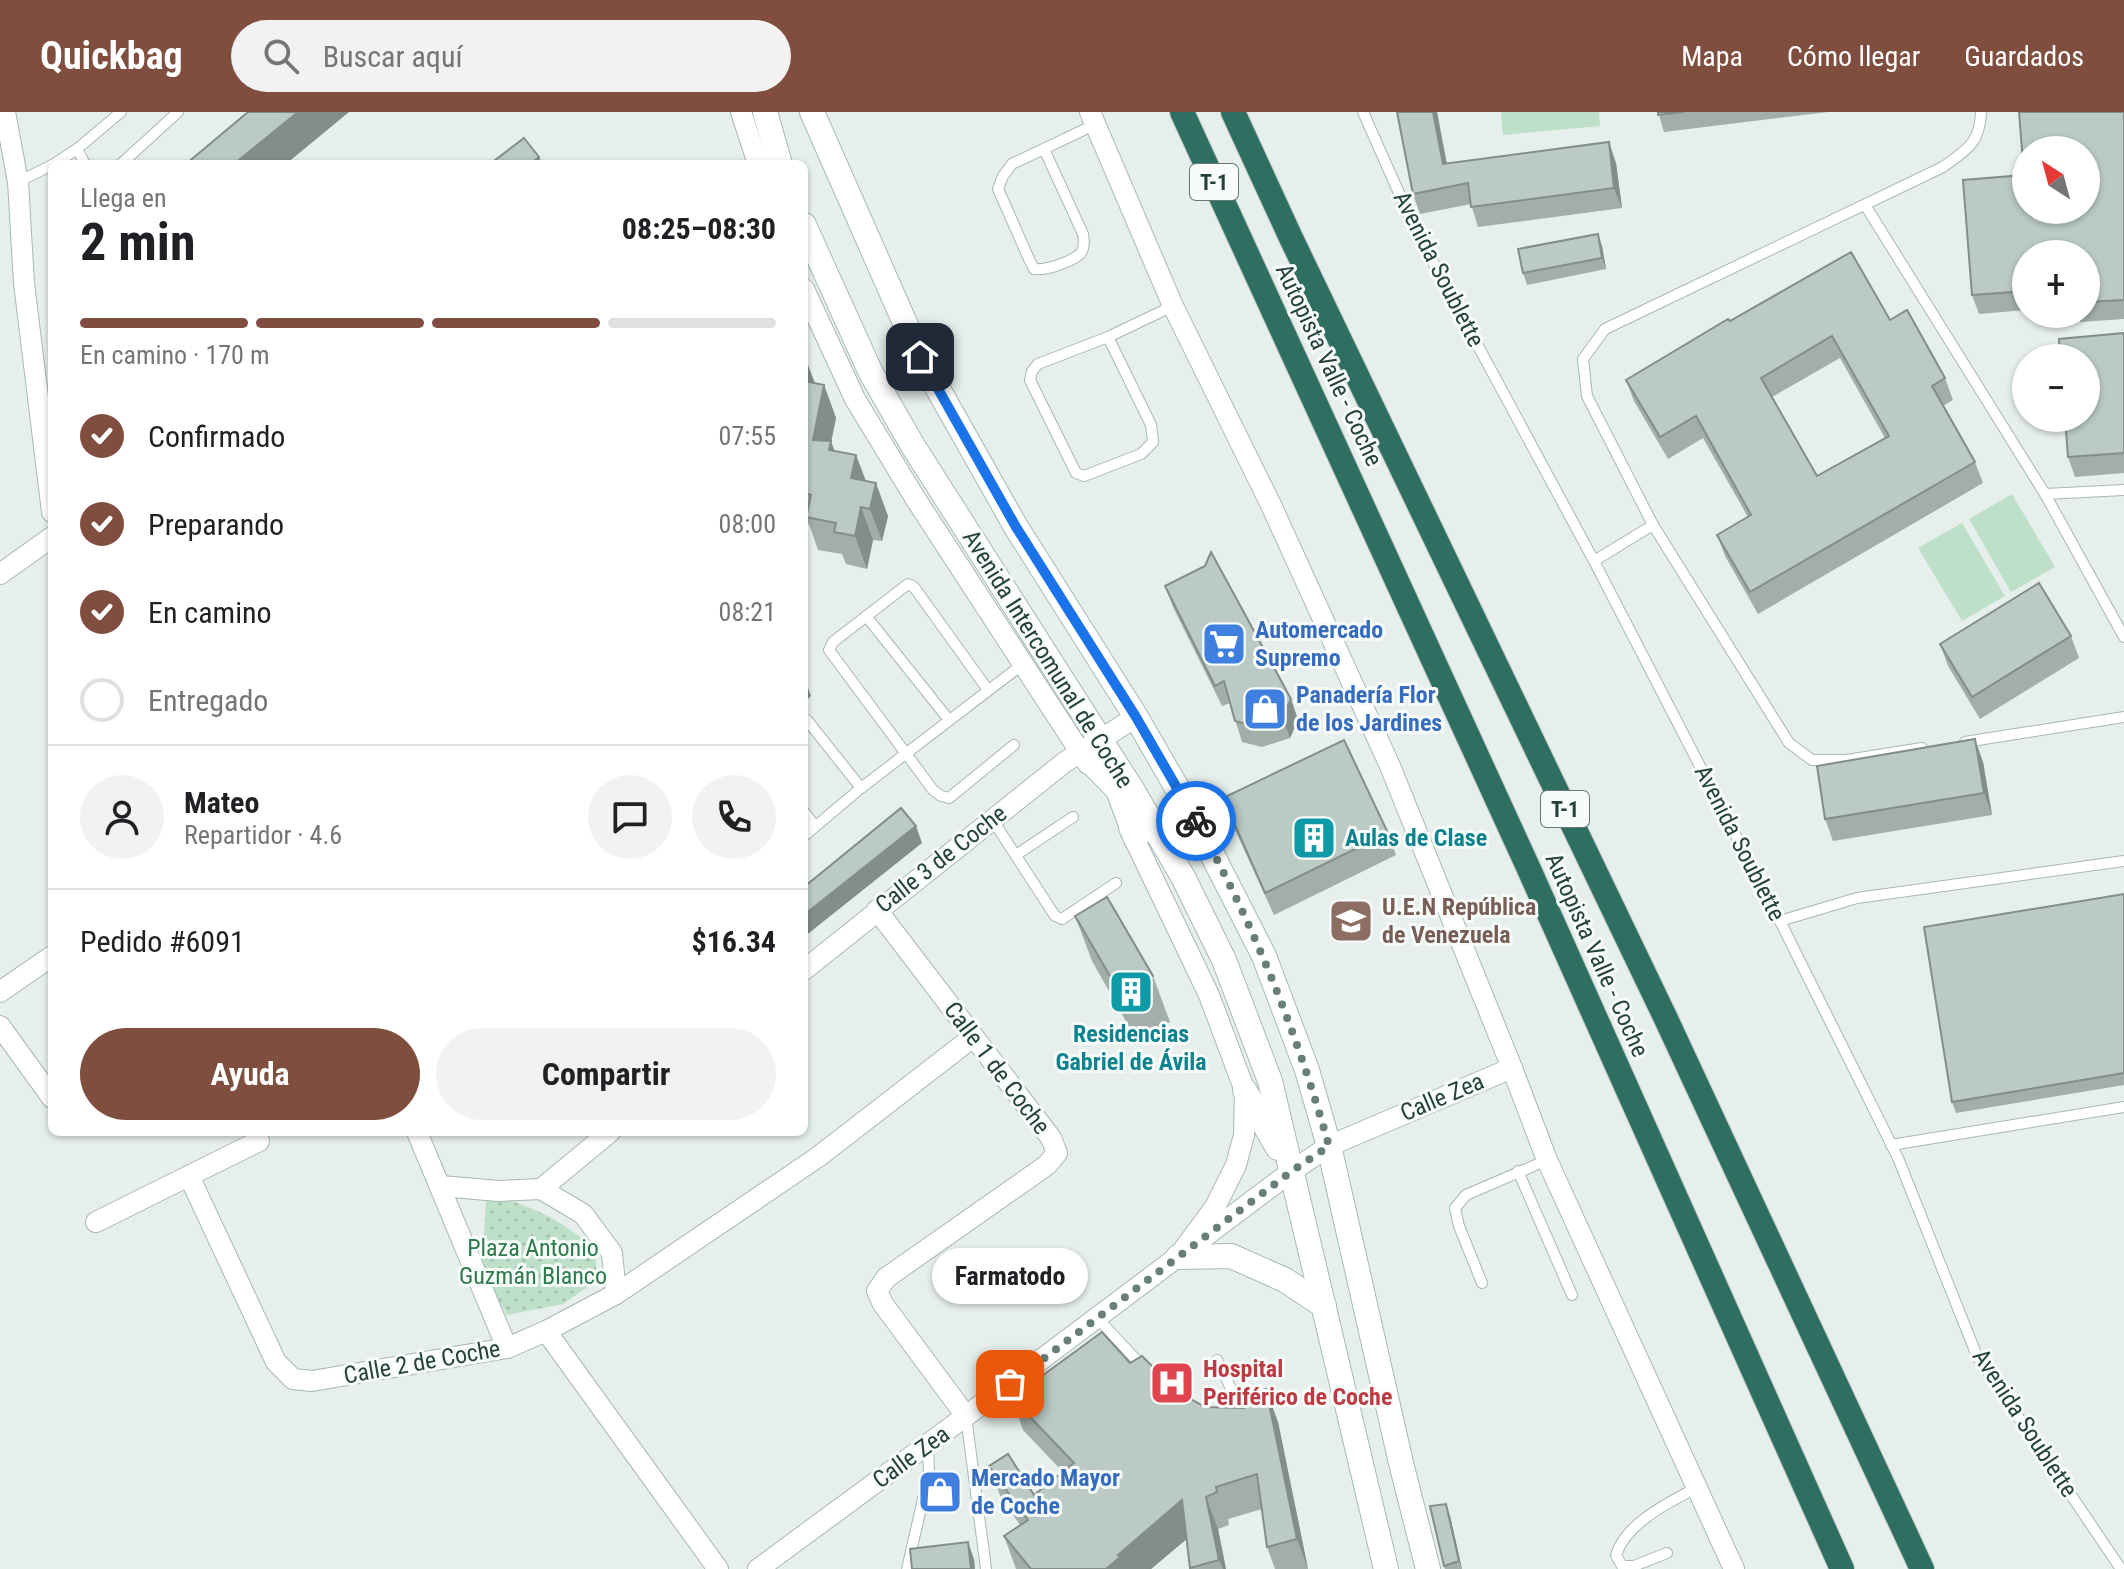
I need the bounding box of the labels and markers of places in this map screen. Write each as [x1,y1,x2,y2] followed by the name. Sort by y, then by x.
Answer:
[886,323,954,391] pin
[1255,616,1383,672] place label: Automercado Supremo
[1200,620,1248,668] supermarket icon: Automercado Supremo
[1296,681,1442,737] place label: Panadería Flor de los Jardines
[1241,685,1289,733] shop icon: Panadería Flor de los Jardines
[1290,814,1338,862] building icon: Aulas de Clase
[1345,824,1487,852] place label: Aulas de Clase
[1382,893,1536,949] place label: U.E.N República de Venezuela
[1327,897,1375,945] school or university icon: U.E.N República de Venezuela
[1107,968,1155,1016] building icon: Residencias Gabriel de Ávila
[1055,1020,1207,1076] place label: Residencias Gabriel de Ávila
[932,1248,1088,1304] callout: Farmatodo
[976,1350,1044,1418] pin
[1203,1355,1392,1411] place label: Hospital Periférico de Coche
[1148,1359,1196,1407] hospital icon: Hospital Periférico de Coche
[971,1464,1120,1520] place label: Mercado Mayor de Coche
[916,1468,964,1516] shop icon: Mercado Mayor de Coche

